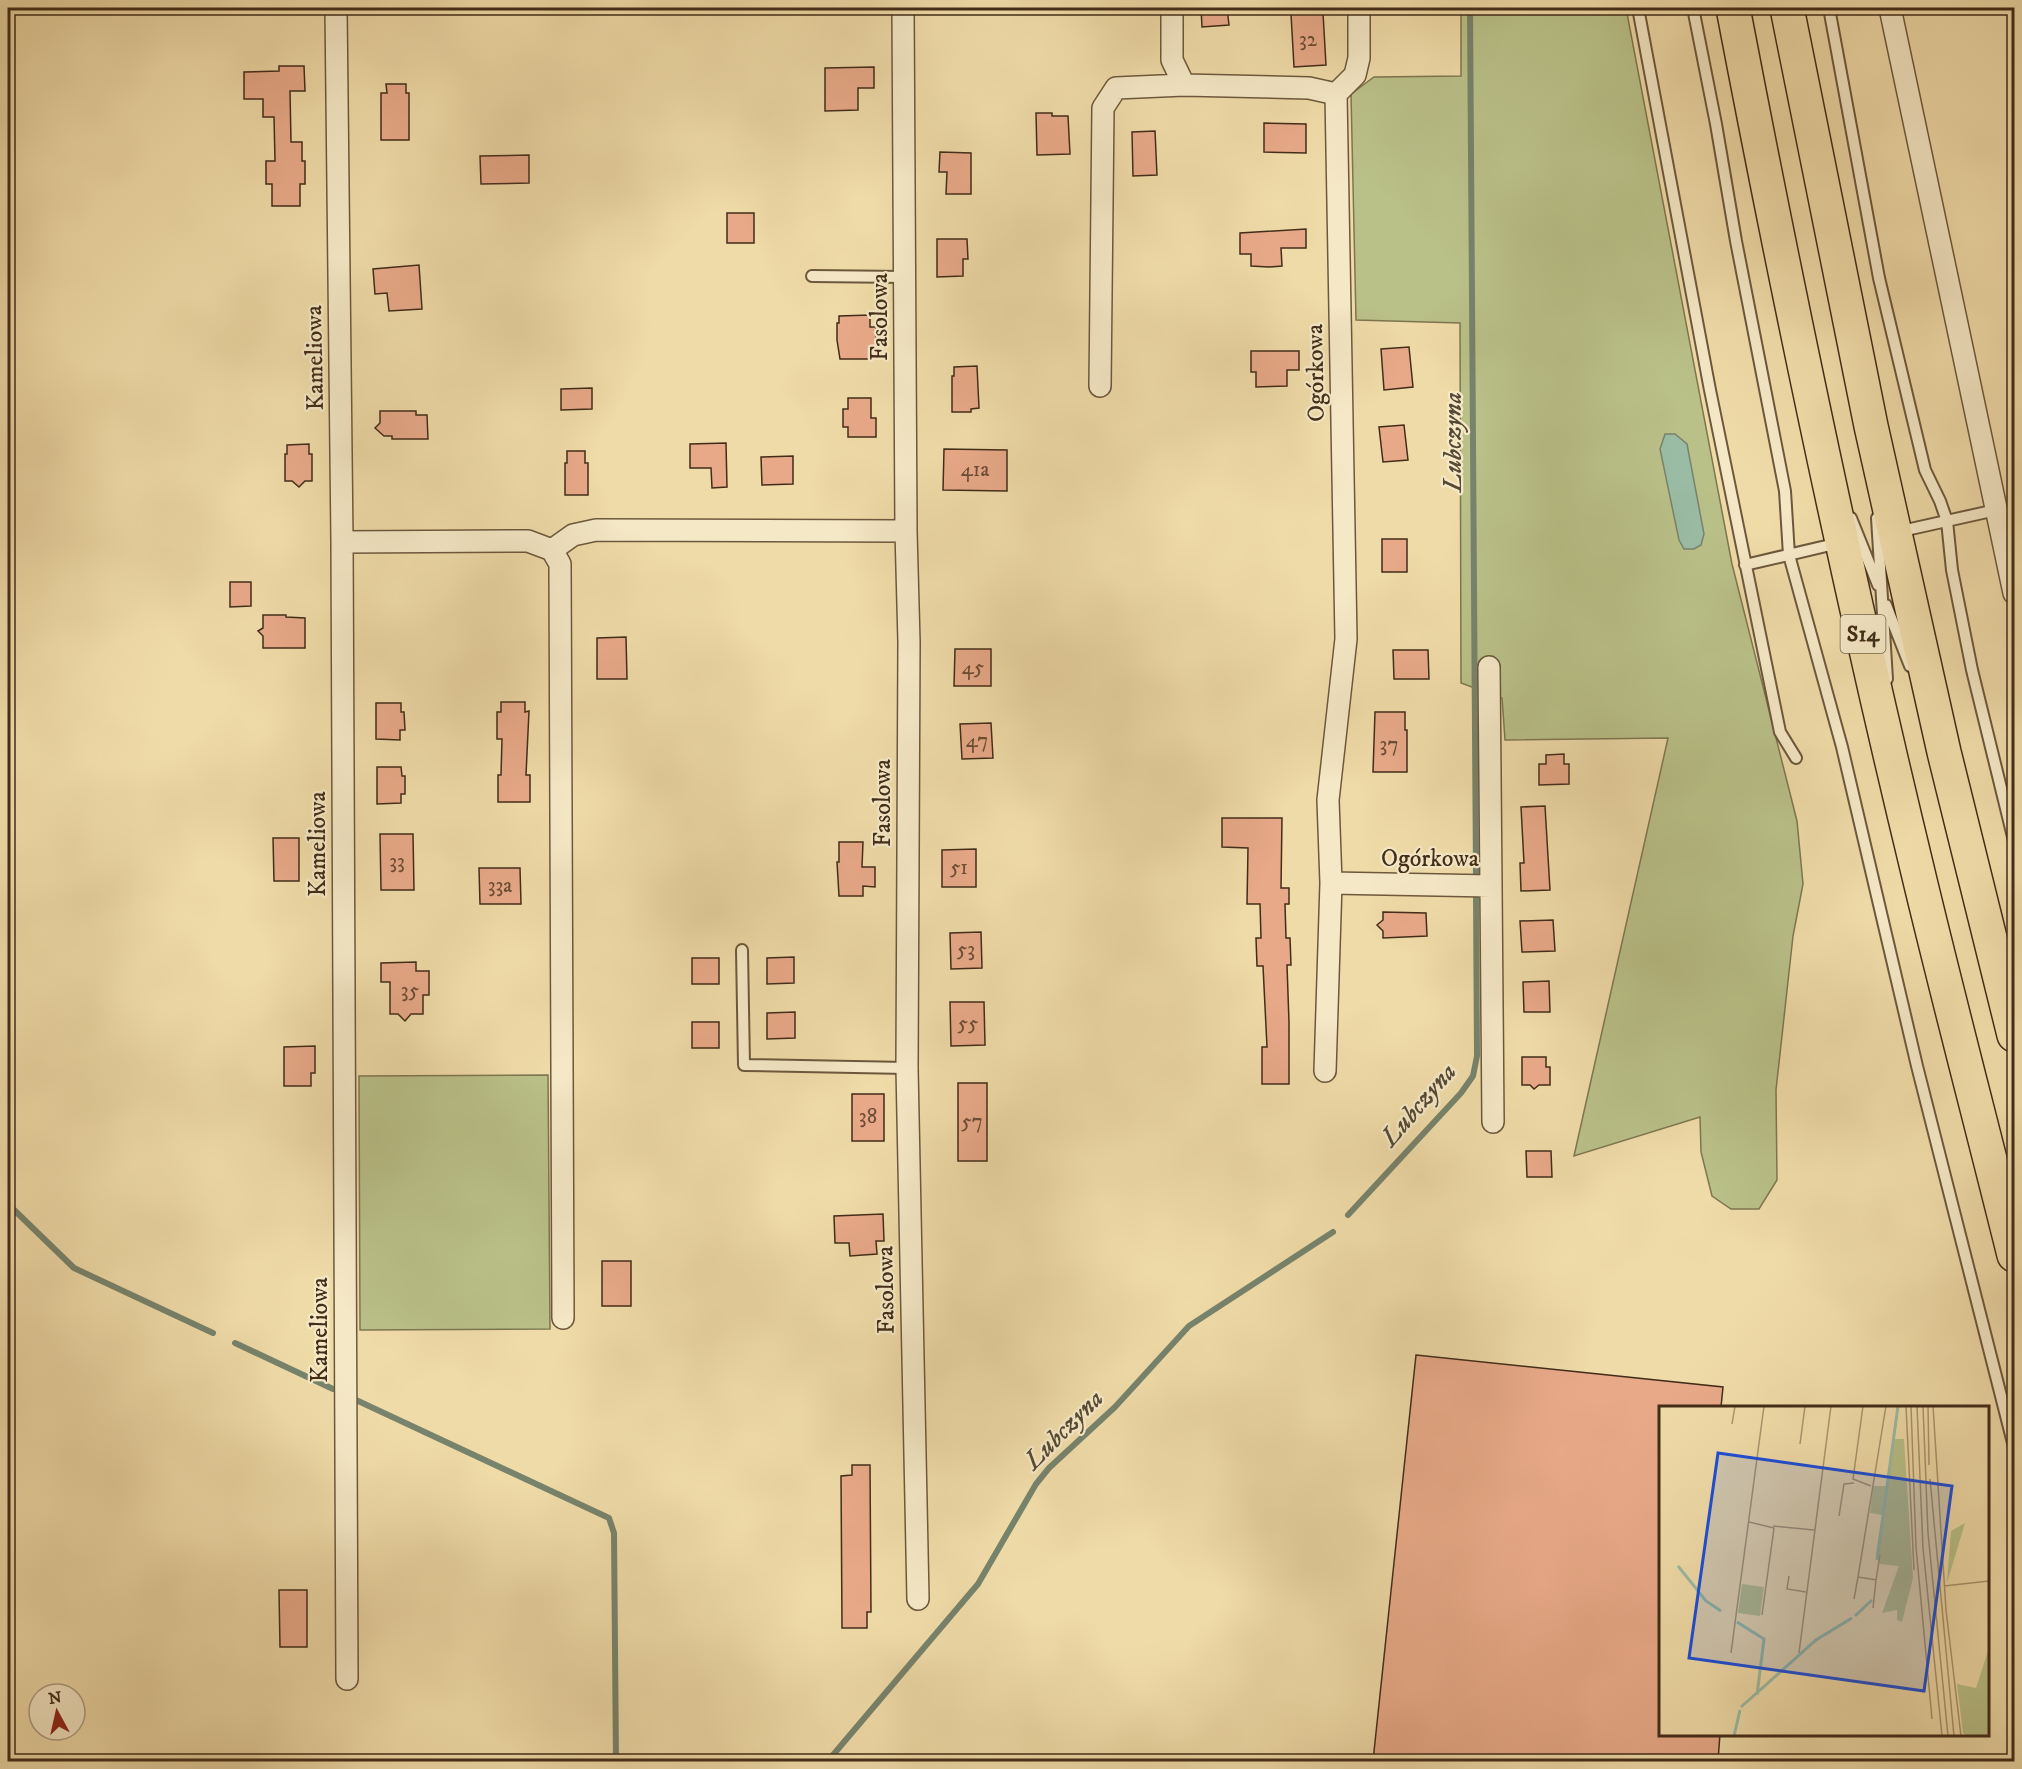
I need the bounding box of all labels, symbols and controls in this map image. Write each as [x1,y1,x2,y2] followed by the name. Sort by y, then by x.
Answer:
[1299,27,1318,53] house number: 32
[865,272,895,361] street label: Fasolowa
[299,304,331,411] street label: Kameliowa
[1300,323,1332,422] street label: Ogórkowa
[1437,392,1470,494] water label: Lubczyna
[961,457,989,483] house number: 41a
[1840,615,1886,653] road number: S14
[962,655,984,681] house number: 45
[966,728,988,754] house number: 47
[1380,732,1398,758] house number: 37
[868,758,898,847] street label: Fasolowa
[303,790,333,897] street label: Kameliowa
[1381,844,1480,874] street label: Ogórkowa
[389,849,405,875] house number: 33
[950,855,968,881] house number: 51
[488,873,512,899] house number: 33a
[957,937,975,963] house number: 53
[401,978,419,1004] house number: 35
[958,1011,978,1037] house number: 55
[1372,1056,1464,1155] water label: Lubczyna
[859,1104,877,1130] house number: 38
[961,1109,983,1135] house number: 57
[870,1245,902,1334] street label: Fasolowa
[305,1276,335,1383] street label: Kameliowa
[1016,1383,1111,1478] water label: Lubczyna
[1659,1406,1989,1736] inset map
[27,1682,87,1742] north arrow
[47,1687,63,1709] text: N

